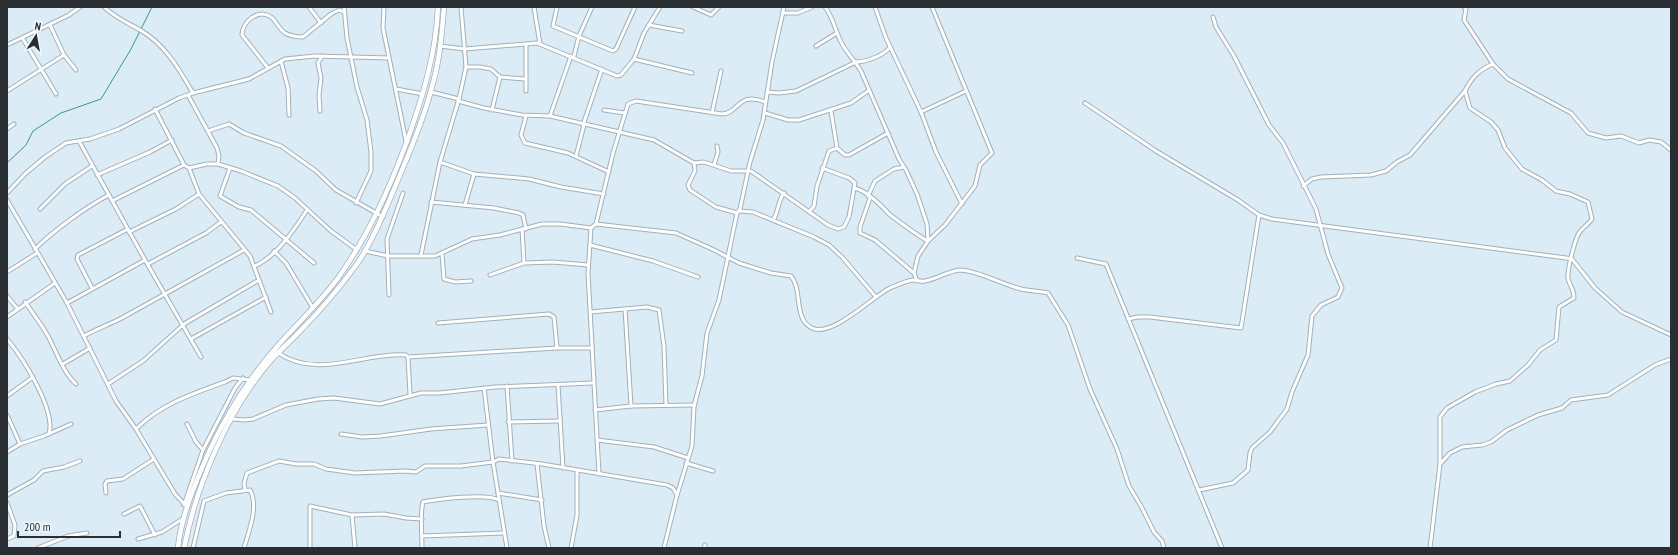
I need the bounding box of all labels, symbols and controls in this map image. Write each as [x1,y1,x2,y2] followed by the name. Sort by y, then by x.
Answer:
[16,16,56,56] north arrow
[34,19,42,34] text: N
[18,513,120,539] scale bar
[24,519,51,534] text: 200 m

